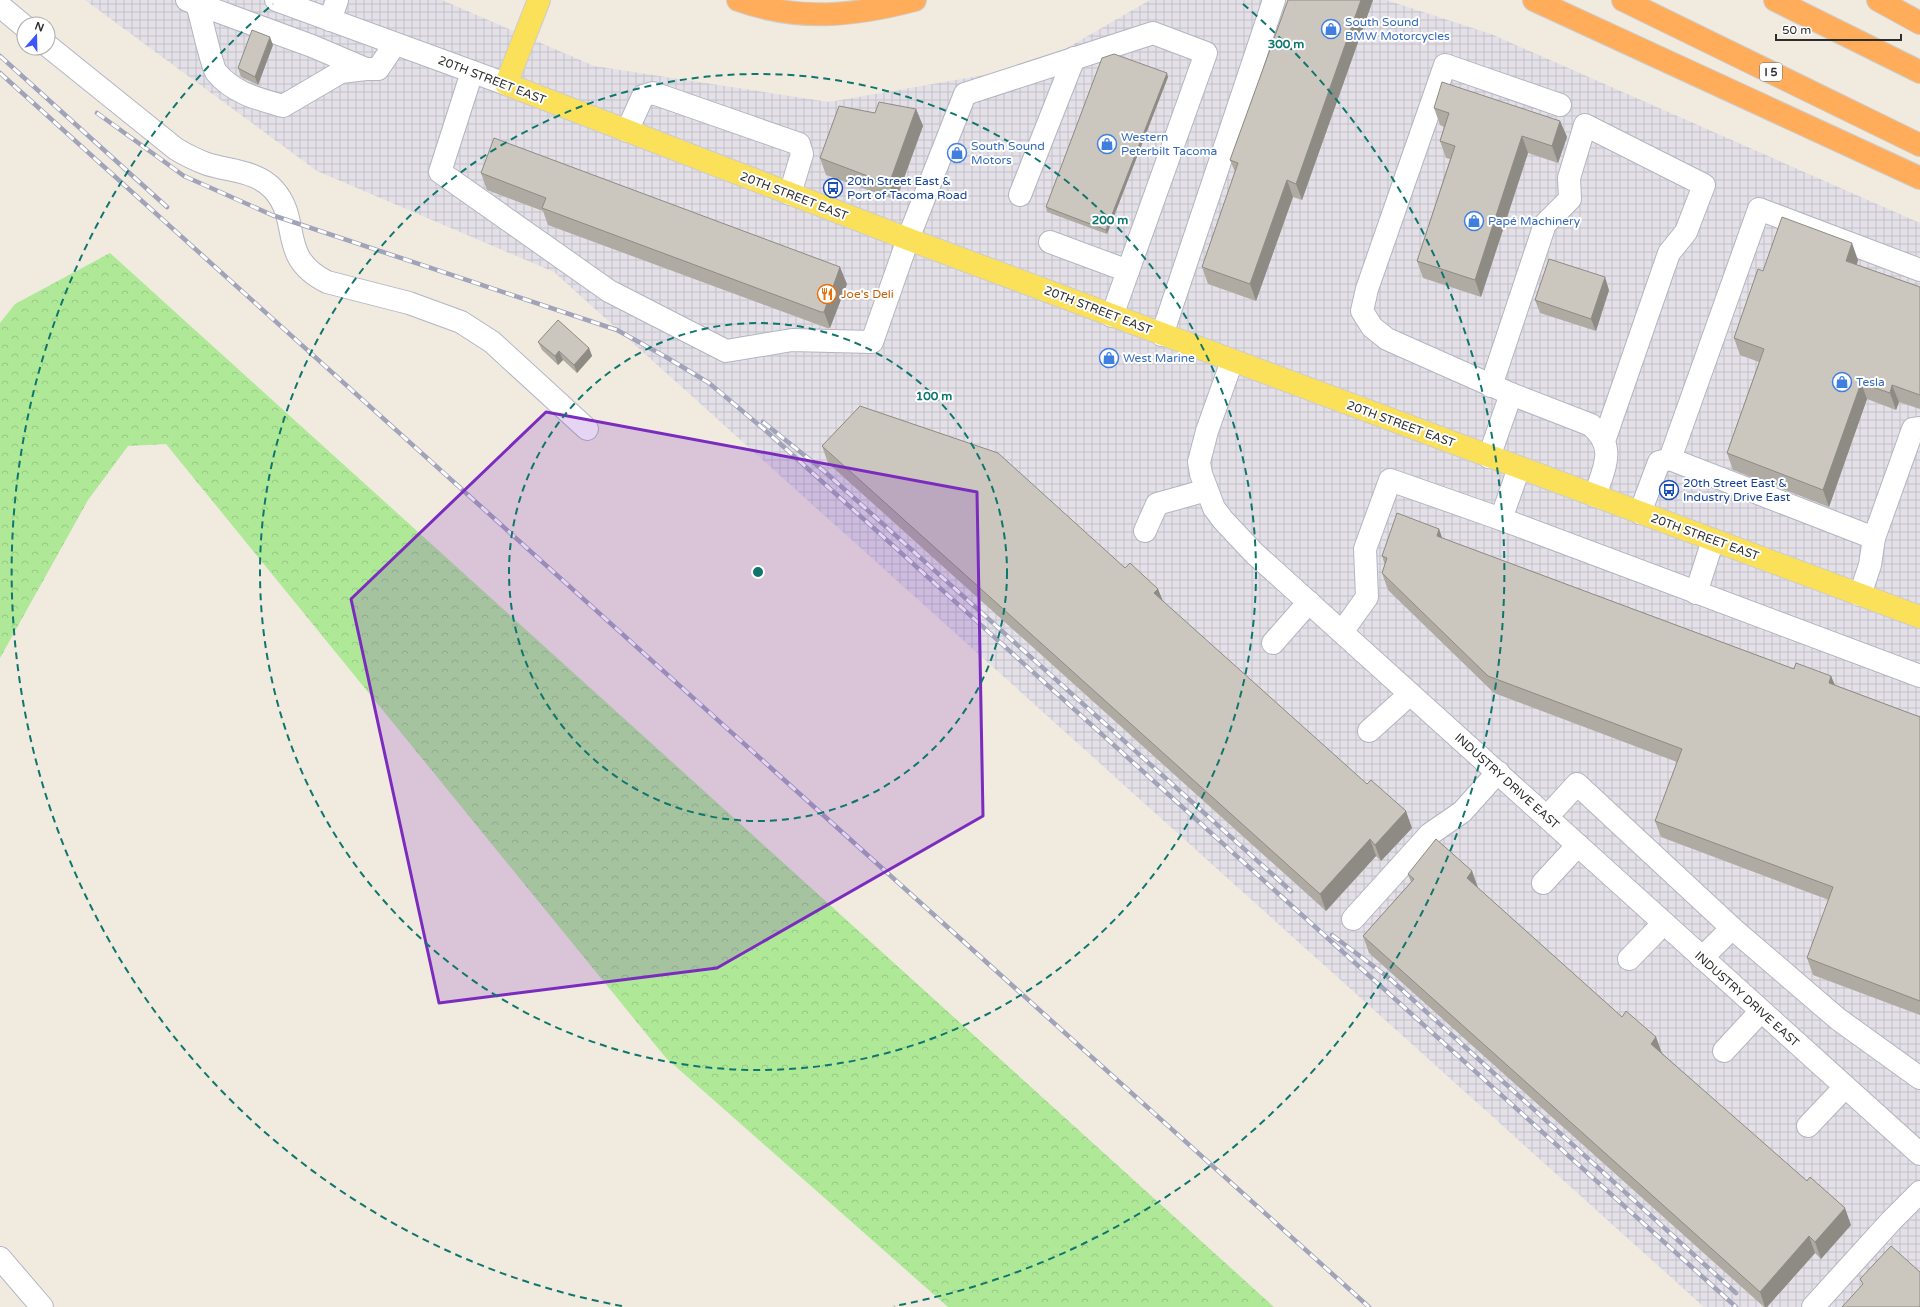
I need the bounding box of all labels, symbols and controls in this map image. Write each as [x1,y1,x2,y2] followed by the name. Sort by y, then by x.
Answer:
[1345,15,1450,43] place label: South Sound BMW Motorcycles
[16,16,56,56] north arrow
[1776,16,1901,42] scale bar
[1320,18,1342,40] shop icon: South Sound BMW Motorcycles
[33,19,46,35] text: N
[1782,23,1811,37] text: 50 m
[1268,37,1304,51] text: 300 m
[436,53,548,107] street label: 20TH STREET EAST
[1760,63,1782,81] road number: I 5
[1121,130,1217,158] place label: Western Peterbilt Tacoma
[1096,133,1118,155] shop icon: Western Peterbilt Tacoma
[971,139,1045,167] place label: South Sound Motors
[946,142,968,164] shop icon: South Sound Motors
[738,169,850,223] street label: 20TH STREET EAST
[847,174,967,202] place label: 20th Street East & Port of Tacoma Road
[822,177,844,199] bus stop icon: 20th Street East & Port of Tacoma Road
[1463,210,1485,232] shop icon: Papé Machinery
[1092,213,1128,227] text: 200 m
[1488,214,1581,228] place label: Papé Machinery
[816,283,838,305] restaurant icon: Joe's Deli
[1042,283,1154,337] street label: 20TH STREET EAST
[841,287,894,301] place label: Joe's Deli
[1098,347,1120,369] shop icon: West Marine
[1123,351,1195,365] place label: West Marine
[1831,371,1853,393] shop icon: Tesla
[1856,375,1885,389] place label: Tesla
[916,389,952,403] text: 100 m
[1345,398,1458,450] street label: 20TH STREET EAST
[1683,476,1791,504] place label: 20th Street East & Industry Drive East
[1658,479,1680,501] bus stop icon: 20th Street East & Industry Drive East
[1649,511,1762,563] street label: 20TH STREET EAST
[751,565,765,579] centre of rings
[1452,730,1563,832] street label: INDUSTRY DRIVE EAST
[1692,948,1803,1050] street label: INDUSTRY DRIVE EAST

